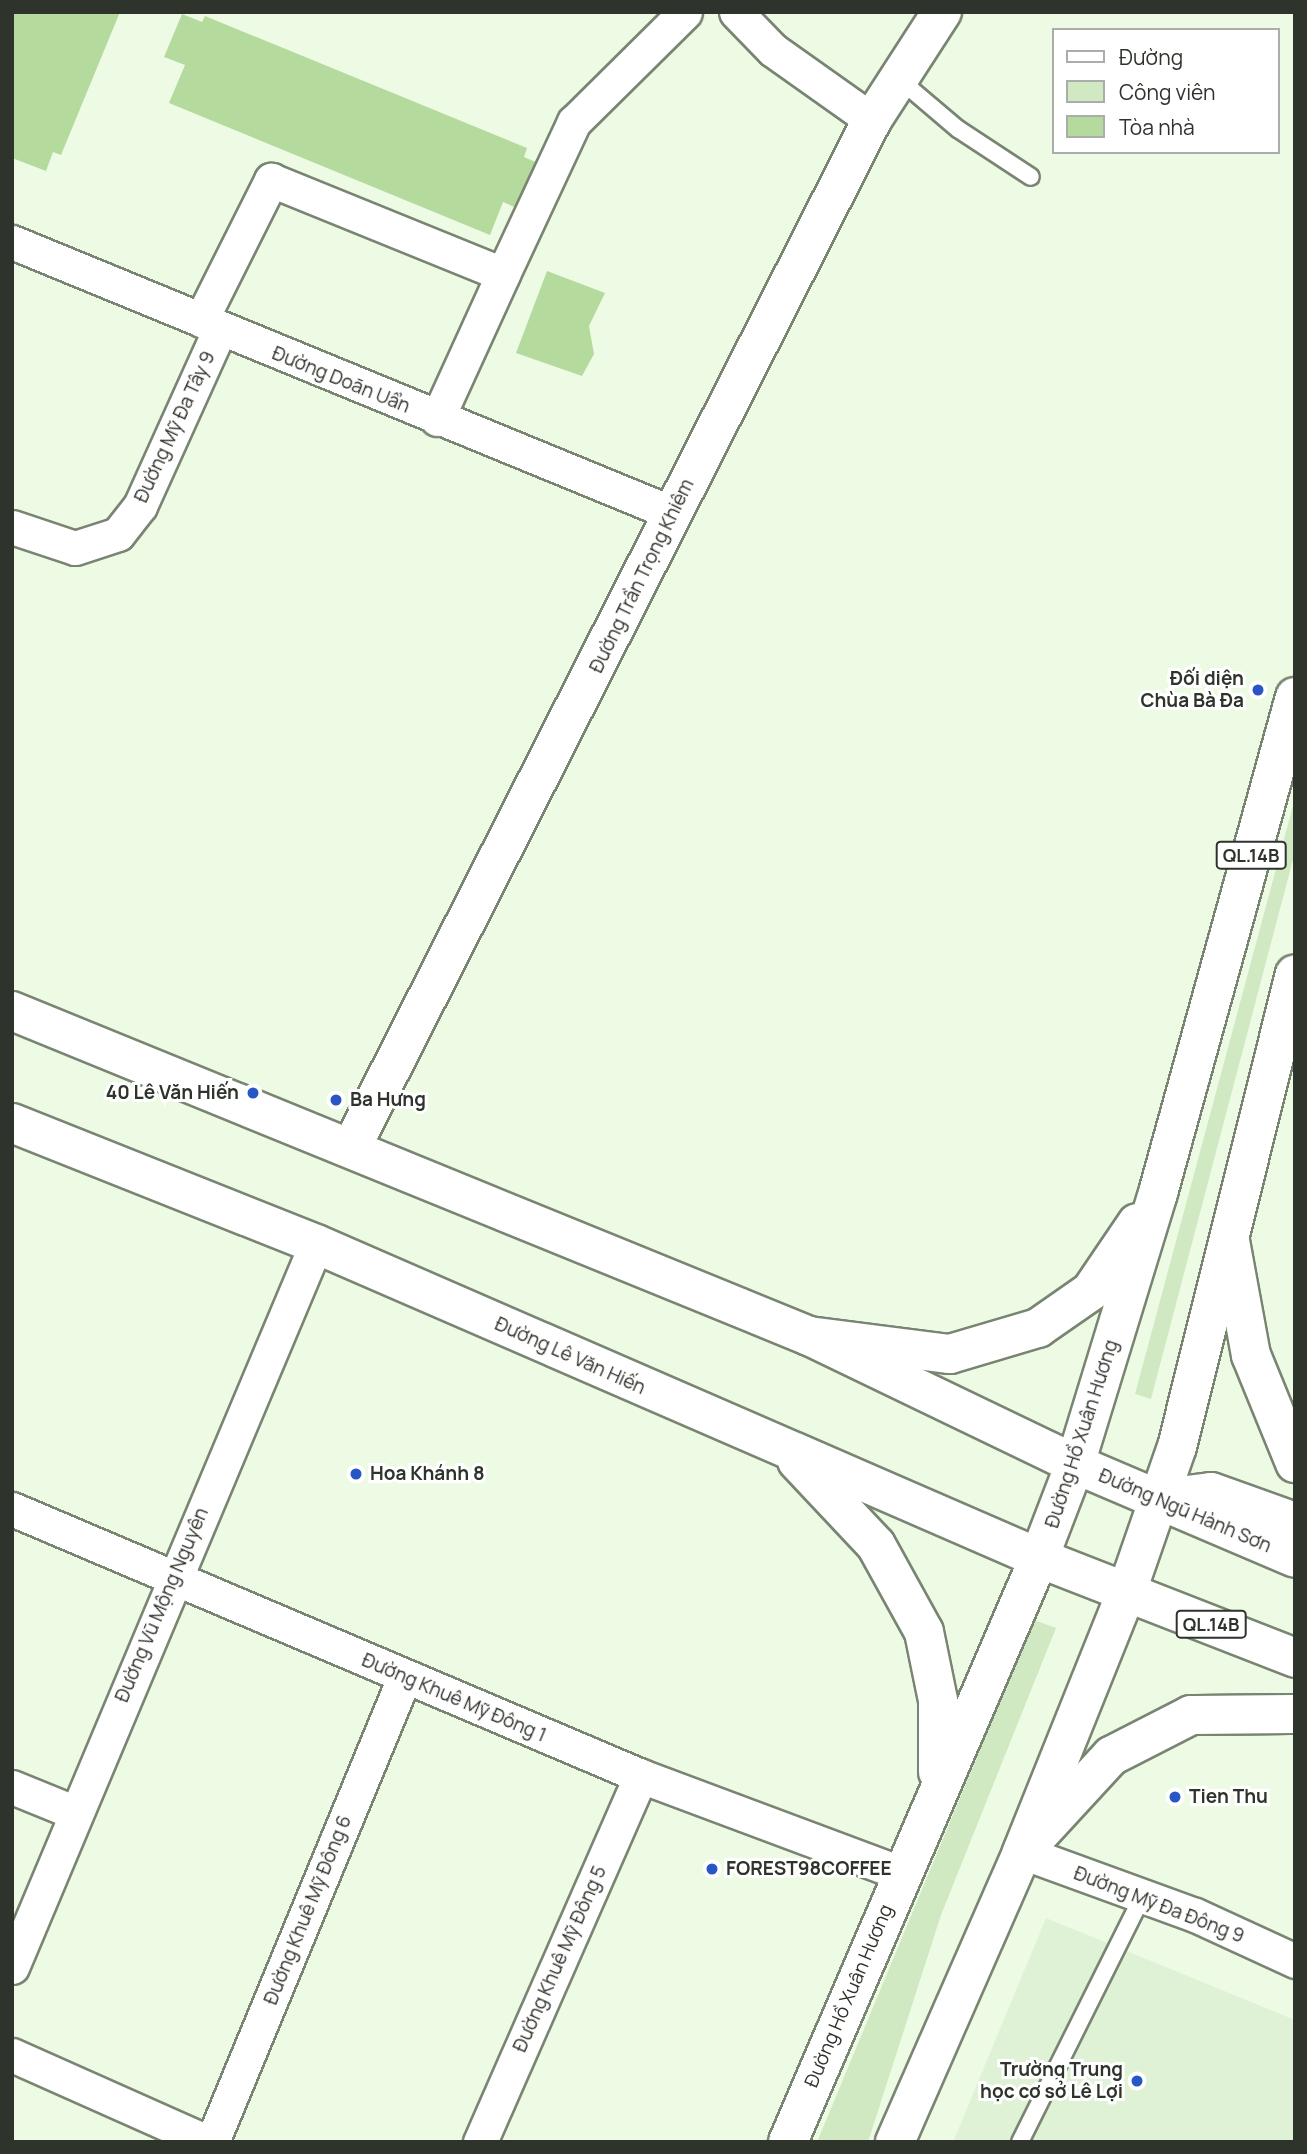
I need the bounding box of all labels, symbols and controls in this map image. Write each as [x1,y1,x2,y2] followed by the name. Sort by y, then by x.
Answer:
[1052,28,1279,154] legend
[1119,43,1183,71] text: Đường
[1119,78,1216,106] text: Công viên
[1119,113,1195,141] text: Tòa nhà
[269,342,413,418] street label: Đường Doãn Uẩn
[130,348,220,506] street label: Đường Mỹ Đa Tây 9
[585,475,699,677] street label: Đường Trần Trọng Khiêm
[1140,668,1244,712] place label: Đối diện Chùa Bà Đa
[1250,682,1266,698] marker: Đối diện Chùa Bà Đa
[1214,840,1288,870] road number: QL.14B
[106,1082,239,1104] place label: 40 Lê Văn Hiến
[245,1085,261,1101] marker: 40 Lê Văn Hiến
[350,1089,426,1111] place label: Ba Hưng
[328,1092,344,1108] marker: Ba Hưng
[491,1313,649,1399] street label: Đường Lê Văn Hiến
[1041,1337,1123,1531] street label: Đường Hồ Xuân Hương
[370,1463,485,1485] place label: Hoa Khánh 8
[1095,1464,1275,1558] street label: Đường Ngũ Hành Sơn
[348,1466,364,1482] marker: Hoa Khánh 8
[111,1504,213,1706] street label: Đường Vũ Mộng Nguyên
[1174,1610,1248,1638] road number: QL.14B
[358,1649,550,1747] street label: Đường Khuê Mỹ Đông 1
[1189,1786,1268,1808] place label: Tien Thu
[1167,1789,1183,1805] marker: Tien Thu
[260,1812,356,2008] street label: Đường Khuê Mỹ Đông 6
[726,1858,892,1880] place label: FOREST98COFFEE
[704,1861,720,1877] marker: FOREST98COFFEE
[509,1862,611,2056] street label: Đường Khuê Mỹ Đông 5
[1071,1862,1247,1948] street label: Đường Mỹ Đa Đông 9
[800,1901,898,2091] street label: Đường Hồ Xuân Hương
[980,2059,1123,2103] place label: Trường Trung học cơ sở Lê Lợi
[1129,2073,1145,2089] marker: Trường Trung học cơ sở Lê Lợi

